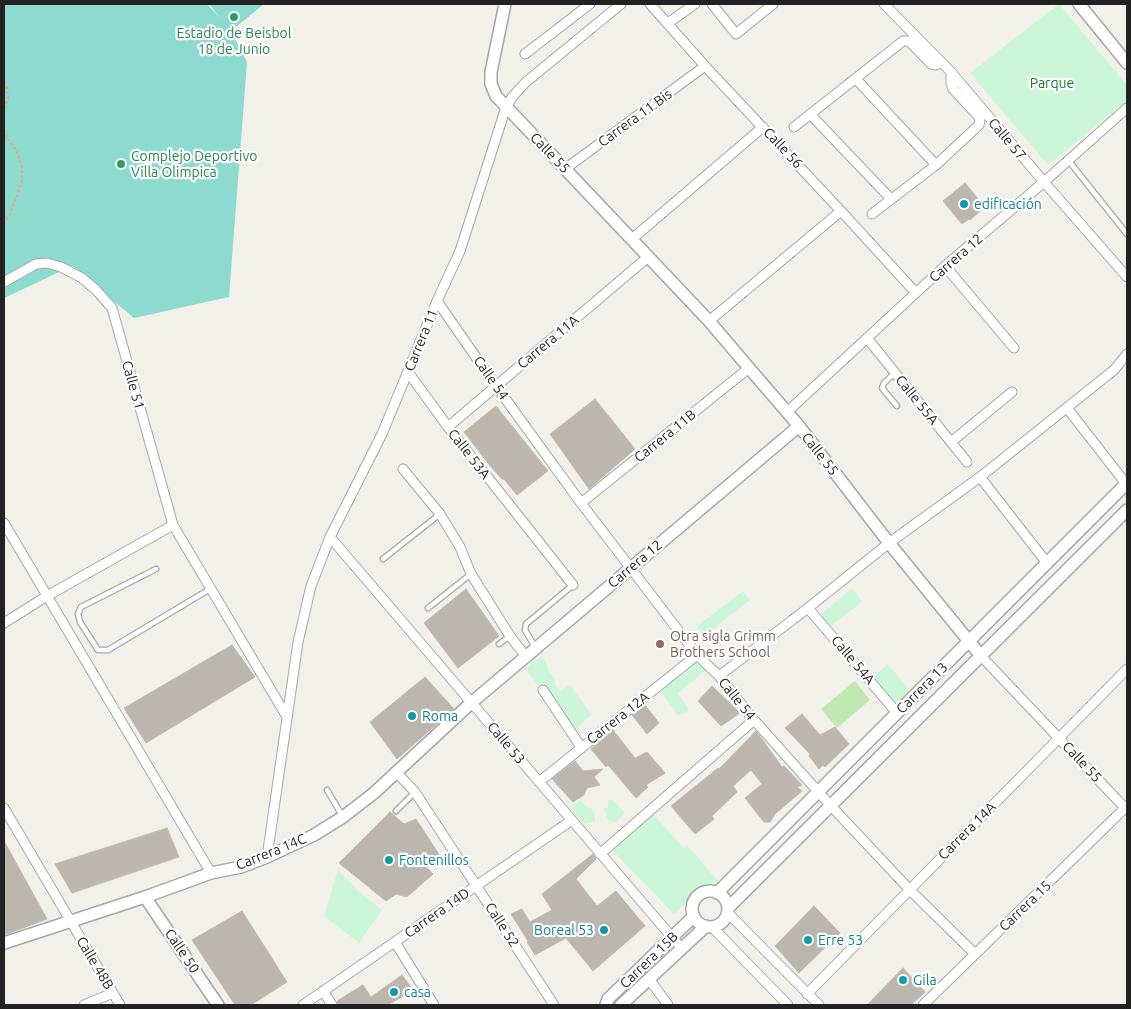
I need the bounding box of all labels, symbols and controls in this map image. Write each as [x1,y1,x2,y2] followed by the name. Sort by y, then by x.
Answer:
[228,11,240,23] marker: Estadio de Beisbol 18 de Junio
[177,25,291,58] place label: Estadio de Beisbol 18 de Junio
[1030,75,1074,91] park label: Parque
[595,86,675,150] street label: Carrera 11 Bis
[985,115,1029,163] street label: Calle 57
[760,124,806,172] street label: Calle 56
[527,129,573,177] street label: Calle 55
[131,148,257,180] place label: Complejo Deportivo Villa Olimpica
[115,158,127,170] marker: Complejo Deportivo Villa Olimpica
[974,196,1042,212] place label: edificación
[958,198,970,210] marker: edificación
[926,230,986,286] street label: Carrera 12
[401,306,441,374] street label: Carrera 11
[514,312,582,372] street label: Carrera 11A
[470,353,512,403] street label: Calle 54
[118,359,148,411] street label: Calle 51
[892,372,942,428] street label: Calle 55A
[631,406,699,466] street label: Carrera 11B
[444,426,494,482] street label: Calle 53A
[798,429,842,479] street label: Calle 55
[604,536,666,592] street label: Carrera 12
[670,628,776,660] place label: Otra sigla Grimm Brothers School
[828,632,878,688] street label: Calle 54A
[654,638,666,650] marker: Otra sigla Grimm Brothers School
[893,659,951,717] street label: Carrera 13
[715,674,759,724] street label: Calle 54
[583,688,653,748] street label: Carrera 12A
[422,708,458,724] place label: Roma
[406,710,418,722] marker: Roma
[484,719,528,767] street label: Calle 53
[1059,738,1105,786] street label: Calle 55
[935,799,999,863] street label: Carrera 14A
[233,830,309,874] street label: Carrera 14C
[399,852,469,868] place label: Fontenillos
[383,854,395,866] marker: Fontenillos
[996,877,1054,935] street label: Carrera 15
[401,884,473,942] street label: Carrera 14D
[481,900,523,950] street label: Calle 52
[534,922,594,938] place label: Boreal 53
[598,924,610,936] marker: Boreal 53
[161,926,203,976] street label: Calle 50
[616,928,682,992] street label: Carrera 15B
[818,932,863,948] place label: Erre 53
[73,933,117,993] street label: Calle 48B
[802,934,814,946] marker: Erre 53
[913,972,937,988] place label: Gila
[897,974,909,986] marker: Gila
[404,984,431,1000] place label: casa
[388,986,400,998] marker: casa

